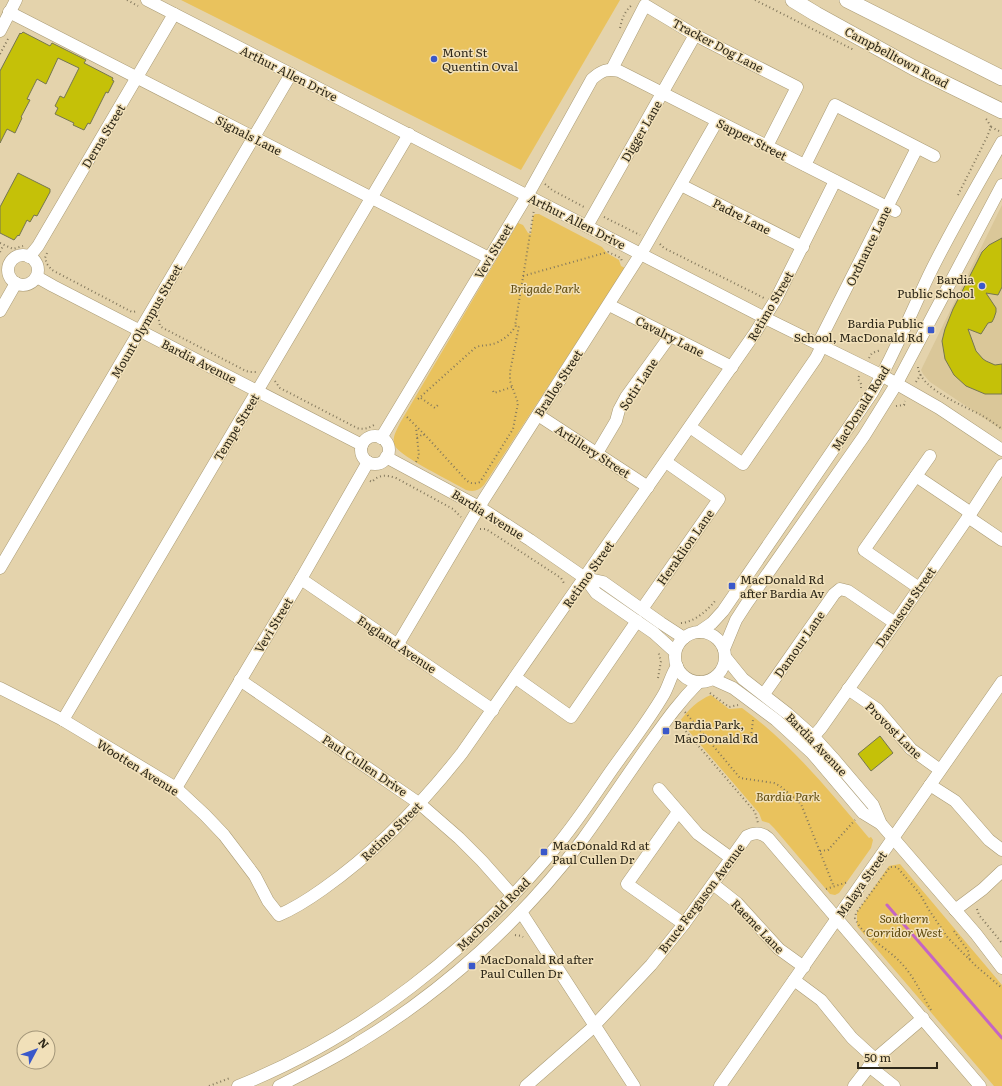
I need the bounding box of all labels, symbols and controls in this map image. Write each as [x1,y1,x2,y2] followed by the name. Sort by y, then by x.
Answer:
[669,13,767,77] street label: Tracker Dog Lane
[842,22,953,92] street label: Campbelltown Road
[237,41,341,105] street label: Arthur Allen Drive
[442,43,518,75] place label: Mont St Quentin Oval
[429,54,439,64] marker: Mont St Quentin Oval
[616,97,666,165] street label: Digger Lane
[77,100,129,172] street label: Derna Street
[213,111,285,159] street label: Signals Lane
[714,114,790,164] street label: Sapper Street
[525,189,629,253] street label: Arthur Allen Drive
[710,194,774,238] street label: Padre Lane
[841,203,895,289] street label: Ordnance Lane
[469,220,517,282] street label: Vevi Street
[106,260,186,382] street label: Mount Olympus Street
[743,267,798,345] street label: Retimo Street
[897,270,975,302] place label: Bardia Public School
[510,279,580,297] park label: Brigade Park
[977,281,987,291] marker: Bardia Public School
[633,311,707,361] street label: Cavalry Lane
[794,314,924,346] place label: Bardia Public School, MacDonald Rd
[926,325,936,335] marker: Bardia Public School, MacDonald Rd
[158,334,240,388] street label: Bardia Avenue
[529,346,587,420] street label: Brallos Street
[614,354,662,414] street label: Sotir Lane
[827,361,894,454] street label: MacDonald Road
[209,390,263,464] street label: Tempe Street
[552,420,634,482] street label: Artillery Street
[448,485,528,543] street label: Bardia Avenue
[652,505,718,589] street label: Heraklion Lane
[558,537,618,611] street label: Retimo Street
[870,563,940,651] street label: Damascus Street
[740,570,825,602] place label: MacDonald Rd after Bardia Av
[727,581,737,591] marker: MacDonald Rd after Bardia Av
[249,594,297,656] street label: Vevi Street
[769,607,829,681] street label: Damour Lane
[354,611,440,677] street label: England Avenue
[861,697,927,763] street label: Provost Lane
[782,708,852,780] street label: Bardia Avenue
[674,715,759,747] place label: Bardia Park, MacDonald Rd
[661,726,671,736] marker: Bardia Park, MacDonald Rd
[319,730,411,800] street label: Paul Cullen Drive
[93,734,183,800] street label: Wootten Avenue
[756,787,821,805] park label: Bardia Park
[356,797,426,865] street label: Retimo Street
[552,836,650,868] place label: MacDonald Rd at Paul Cullen Dr
[654,839,748,957] street label: Bruce Ferguson Avenue
[539,847,549,857] marker: MacDonald Rd at Paul Cullen Dr
[831,847,891,921] street label: Malaya Street
[452,873,534,955] street label: MacDonald Road
[727,895,789,957] street label: Raeme Lane
[866,909,942,941] park label: Southern Corridor West
[480,950,594,982] place label: MacDonald Rd after Paul Cullen Dr
[467,961,477,971] marker: MacDonald Rd after Paul Cullen Dr
[16,1030,56,1070] north arrow
[35,1034,53,1052] text: N
[858,1044,937,1070] scale bar
[864,1048,891,1066] text: 50 m

